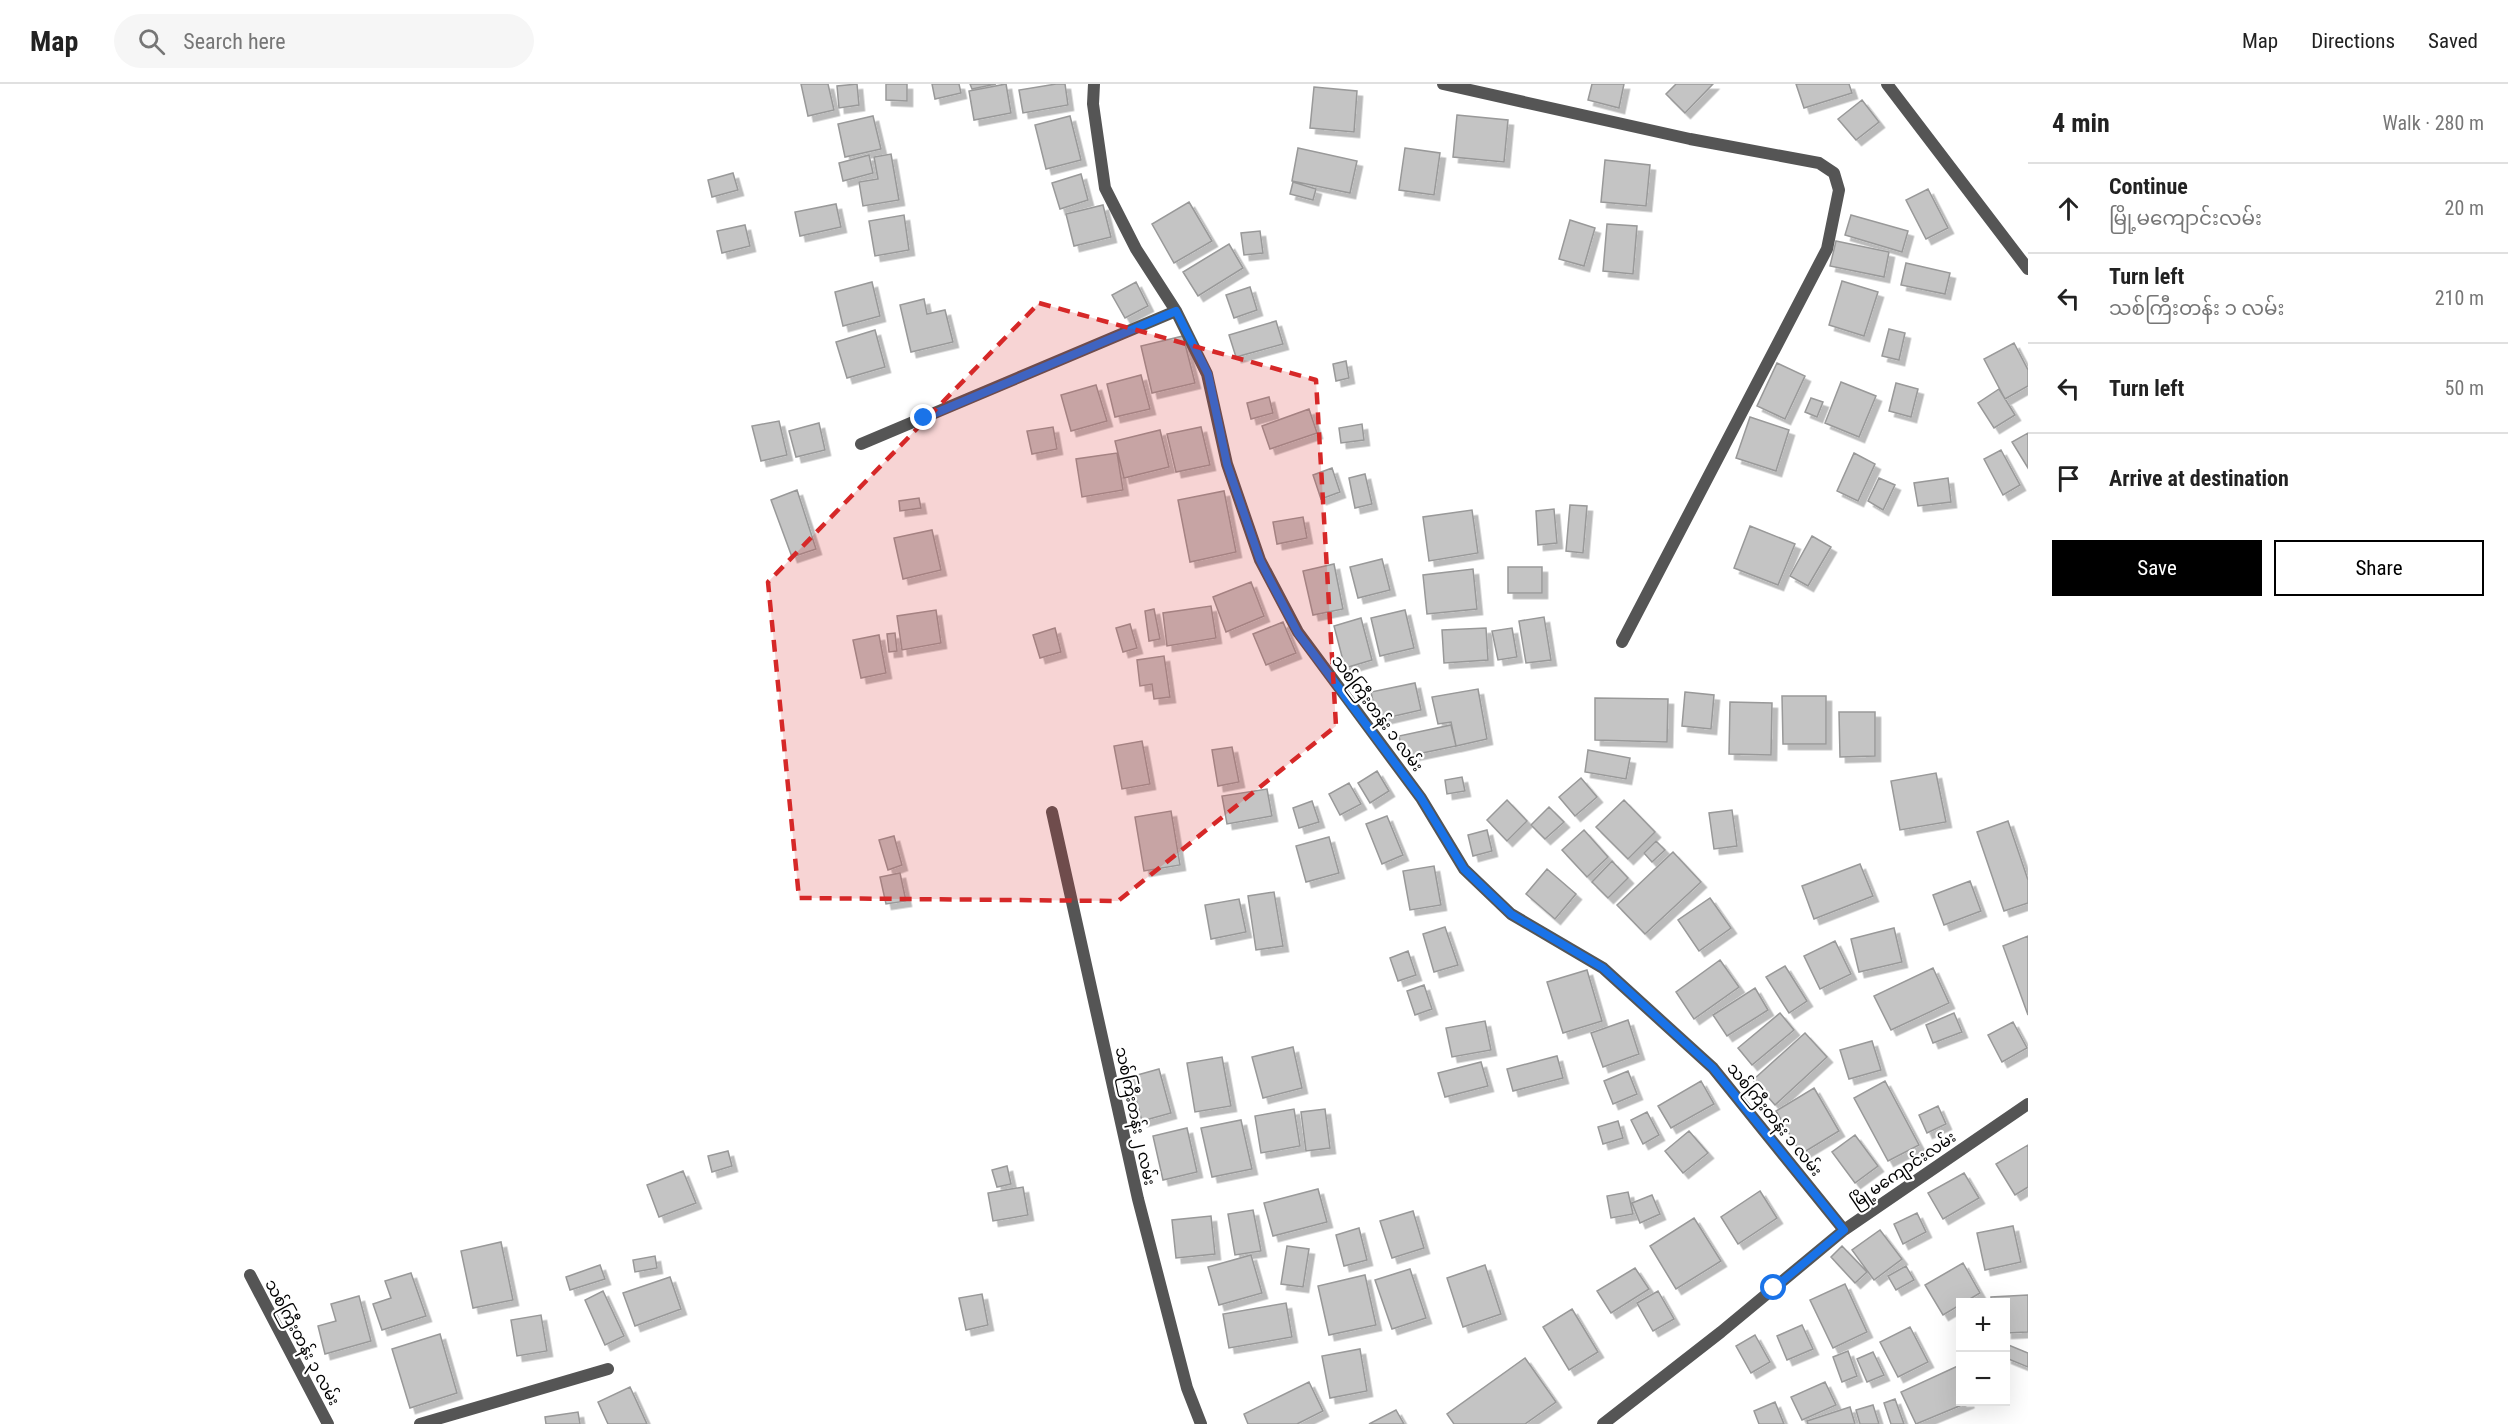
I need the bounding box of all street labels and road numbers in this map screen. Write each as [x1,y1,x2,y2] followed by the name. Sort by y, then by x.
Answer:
[1325,650,1429,777] street label: သစ်ကြီးတန်း ၁ လမ်း
[1108,1045,1161,1188] street label: သစ်ကြီးတန်း ၂ လမ်း
[1720,1058,1828,1182] street label: သစ်ကြီးတန်း ၁ လမ်း
[1846,1126,1962,1215] street label: မြို့မကျောင်းလမ်း
[258,1275,346,1410] street label: သစ်ကြီးတန်း ၃ လမ်း

